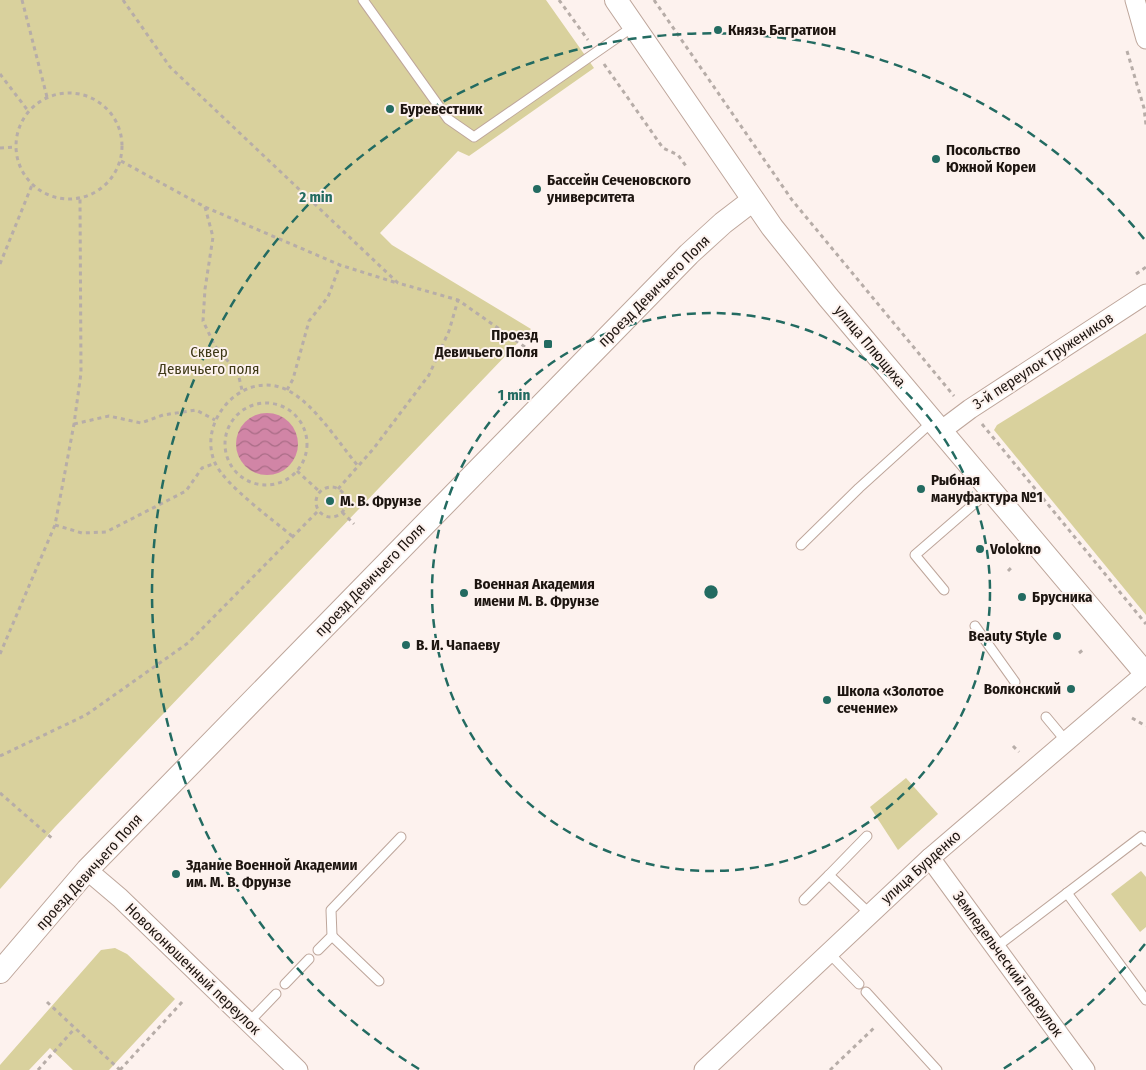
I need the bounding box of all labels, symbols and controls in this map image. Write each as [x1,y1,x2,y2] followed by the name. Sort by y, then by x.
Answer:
[728,21,836,39] place label: Князь Багратион
[712,24,724,36] marker: Князь Багратион
[400,100,483,118] place label: Буревестник
[384,103,396,115] marker: Буревестник
[946,141,1036,176] place label: Посольство Южной Кореи
[930,153,942,165] marker: Посольство Южной Кореи
[546,171,691,206] place label: Бассейн Сеченовского университета
[531,183,543,195] marker: Бассейн Сеченовского университета
[298,188,333,206] text: 2 min
[594,231,714,351] street label: проезд Девичьего Поля
[831,302,909,390] street label: улица Плющиха
[969,309,1117,413] street label: 3-й переулок Тружеников
[434,326,538,361] place label: Проезд Девичьего Поля
[542,338,554,350] marker: Проезд Девичьего Поля
[158,343,259,378] park label: Сквер Девичьего поля
[498,386,530,404] text: 1 min
[931,471,1043,506] place label: Рыбная мануфактура №1
[915,483,927,495] marker: Рыбная мануфактура №1
[340,492,422,510] place label: М. В. Фрунзе
[324,495,336,507] marker: М. В. Фрунзе
[311,520,429,640] street label: проезд Девичьего Поля
[989,540,1041,558] place label: Volokno
[974,543,986,555] marker: Volokno
[474,575,600,610] place label: Военная Академия имени М. В. Фрунзе
[702,583,720,601] centre of rings
[458,587,470,599] marker: Военная Академия имени М. В. Фрунзе
[1032,588,1093,606] place label: Брусника
[1016,591,1028,603] marker: Брусника
[969,627,1047,645] place label: Beauty Style
[1051,630,1063,642] marker: Beauty Style
[416,636,501,654] place label: В. И. Чапаеву
[400,639,412,651] marker: В. И. Чапаеву
[984,680,1061,698] place label: Волконский
[837,682,944,717] place label: Школа «Золотое сечение»
[1065,683,1077,695] marker: Волконский
[821,694,833,706] marker: Школа «Золотое сечение»
[32,810,146,934] street label: проезд Девичьего Поля
[877,826,965,908] street label: улица Бурденко
[185,856,358,891] place label: Здание Военной Академии им. М. В. Фрунзе
[170,868,182,880] marker: Здание Военной Академии им. М. В. Фрунзе
[949,888,1067,1040] street label: Земледельческий переулок
[122,900,264,1038] street label: Новоконюшенный переулок

